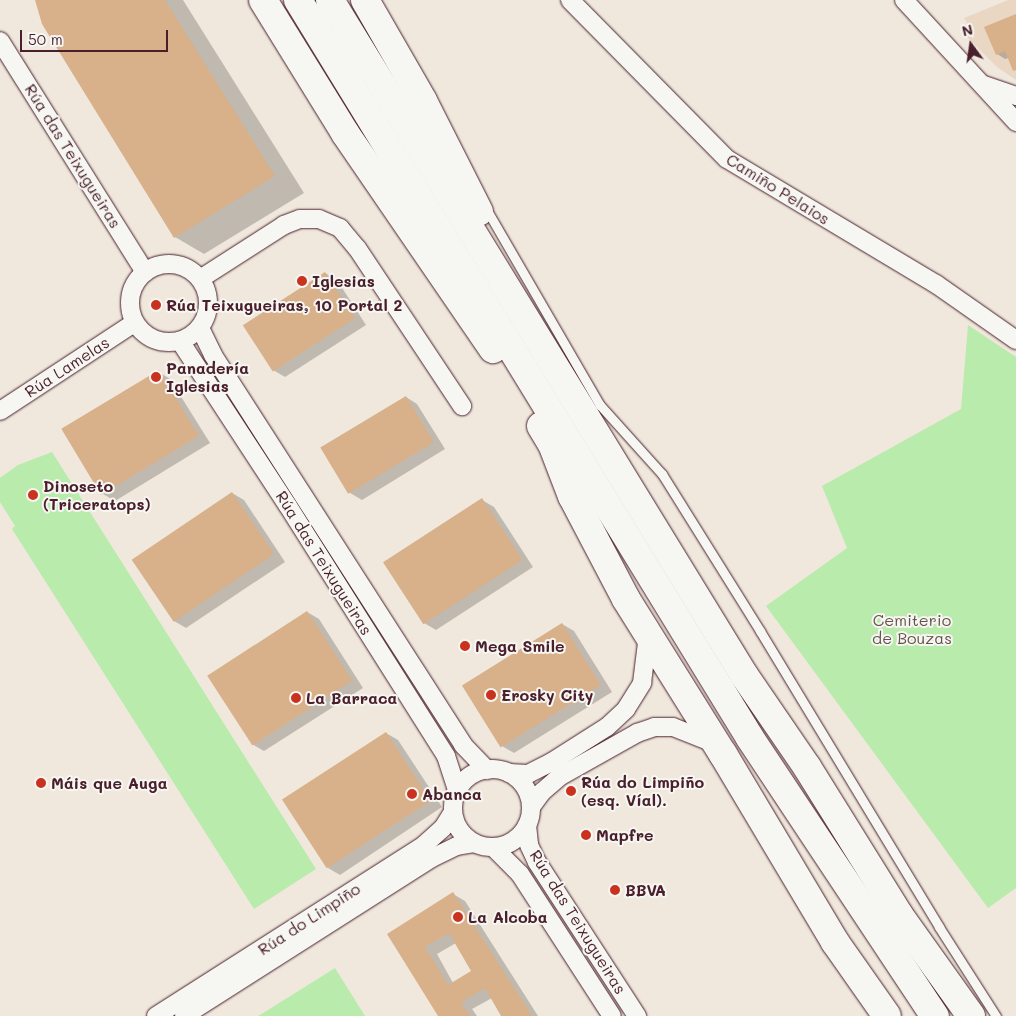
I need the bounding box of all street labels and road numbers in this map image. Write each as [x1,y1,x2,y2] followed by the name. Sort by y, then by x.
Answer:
[21,80,125,232] street label: Rúa das Teixugueiras
[723,150,833,228] street label: Camiño Pelaios
[21,333,113,401] street label: Rúa Lamelas
[272,487,376,639] street label: Rúa das Teixugueiras
[526,846,630,998] street label: Rúa das Teixugueiras
[254,879,364,959] street label: Rúa do Limpiño

